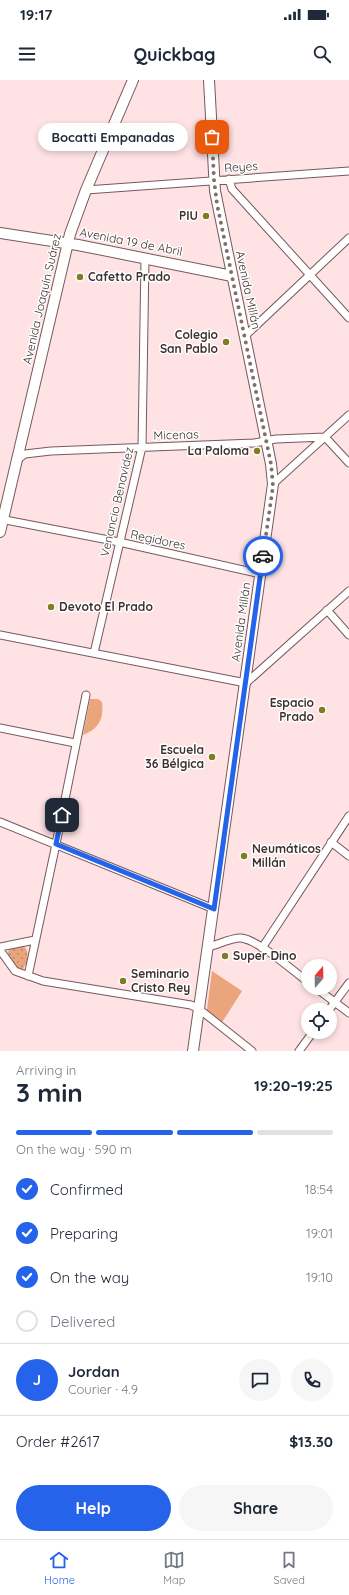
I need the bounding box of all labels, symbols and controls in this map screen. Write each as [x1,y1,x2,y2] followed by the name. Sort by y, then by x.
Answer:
[20,5,53,24] text: 19:17
[16,43,38,65] icon: menu
[133,43,216,66] text: Quickbag
[311,43,333,65] icon: search
[195,120,229,154] pin
[38,123,188,151] callout: Bocatti Empanadas
[201,126,223,148] icon: bag
[51,129,175,145] text: Bocatti Empanadas
[224,158,259,175] street label: Reyes
[179,208,198,223] place label: PIU
[201,211,211,221] marker: PIU
[78,224,184,259] street label: Avenida 19 de Abril
[19,232,64,366] street label: Avenida Joaquín Suárez
[233,249,264,331] street label: Avenida Millán
[88,269,171,284] place label: Cafetto Prado
[75,272,85,282] marker: Cafetto Prado
[160,327,219,356] place label: Colegio San Pablo
[221,337,231,347] marker: Colegio San Pablo
[153,426,199,443] street label: Micenas
[187,443,249,458] place label: La Paloma
[97,445,137,558] street label: Venancio Benavidez
[252,446,262,456] marker: La Paloma
[129,526,187,553] street label: Regidores
[243,536,283,576] courier
[252,545,274,567] icon: car
[228,581,254,663] street label: Avenida Millán
[59,599,153,614] place label: Devoto El Prado
[46,602,56,612] marker: Devoto El Prado
[270,695,315,724] place label: Espacio Prado
[317,705,327,715] marker: Espacio Prado
[145,742,204,771] place label: Escuela 36 Bélgica
[207,752,217,762] marker: Escuela 36 Bélgica
[45,798,79,832] pin
[51,804,73,826] icon: home
[252,841,321,870] place label: Neumáticos Millán
[239,851,249,861] marker: Neumáticos Millán
[233,948,297,963] place label: Super Dino
[220,951,230,961] marker: Super Dino
[301,959,337,995] north arrow
[301,959,337,1039] map controls
[131,966,190,995] place label: Seminario Cristo Rey
[118,976,128,986] marker: Seminario Cristo Rey
[301,1003,337,1039] button: locate
[16,1062,76,1078] text: Arriving in
[16,1076,83,1109] text: 3 min
[254,1076,333,1095] text: 19:20–19:25
[16,1141,132,1157] text: On the way · 590 m
[16,1178,38,1200] icon: check
[50,1180,123,1199] text: Confirmed
[305,1181,333,1197] text: 18:54
[16,1222,38,1244] icon: check
[50,1224,118,1243] text: Preparing
[306,1225,333,1241] text: 19:01
[16,1266,38,1288] icon: check
[50,1268,129,1287] text: On the way
[306,1269,333,1285] text: 19:10
[50,1312,115,1331] text: Delivered
[239,1359,281,1401] button: chat
[291,1359,333,1401] button: phone
[68,1362,120,1381] text: Jordan
[33,1370,41,1389] text: J
[68,1381,138,1397] text: Courier · 4.9
[16,1432,100,1451] text: Order #2617
[289,1432,333,1451] text: $13.30
[16,1485,171,1531] button: Help
[179,1485,333,1531] button: Share
[44,1549,75,1587] tab: Home
[163,1549,185,1587] tab: Map
[274,1549,305,1587] tab: Saved

